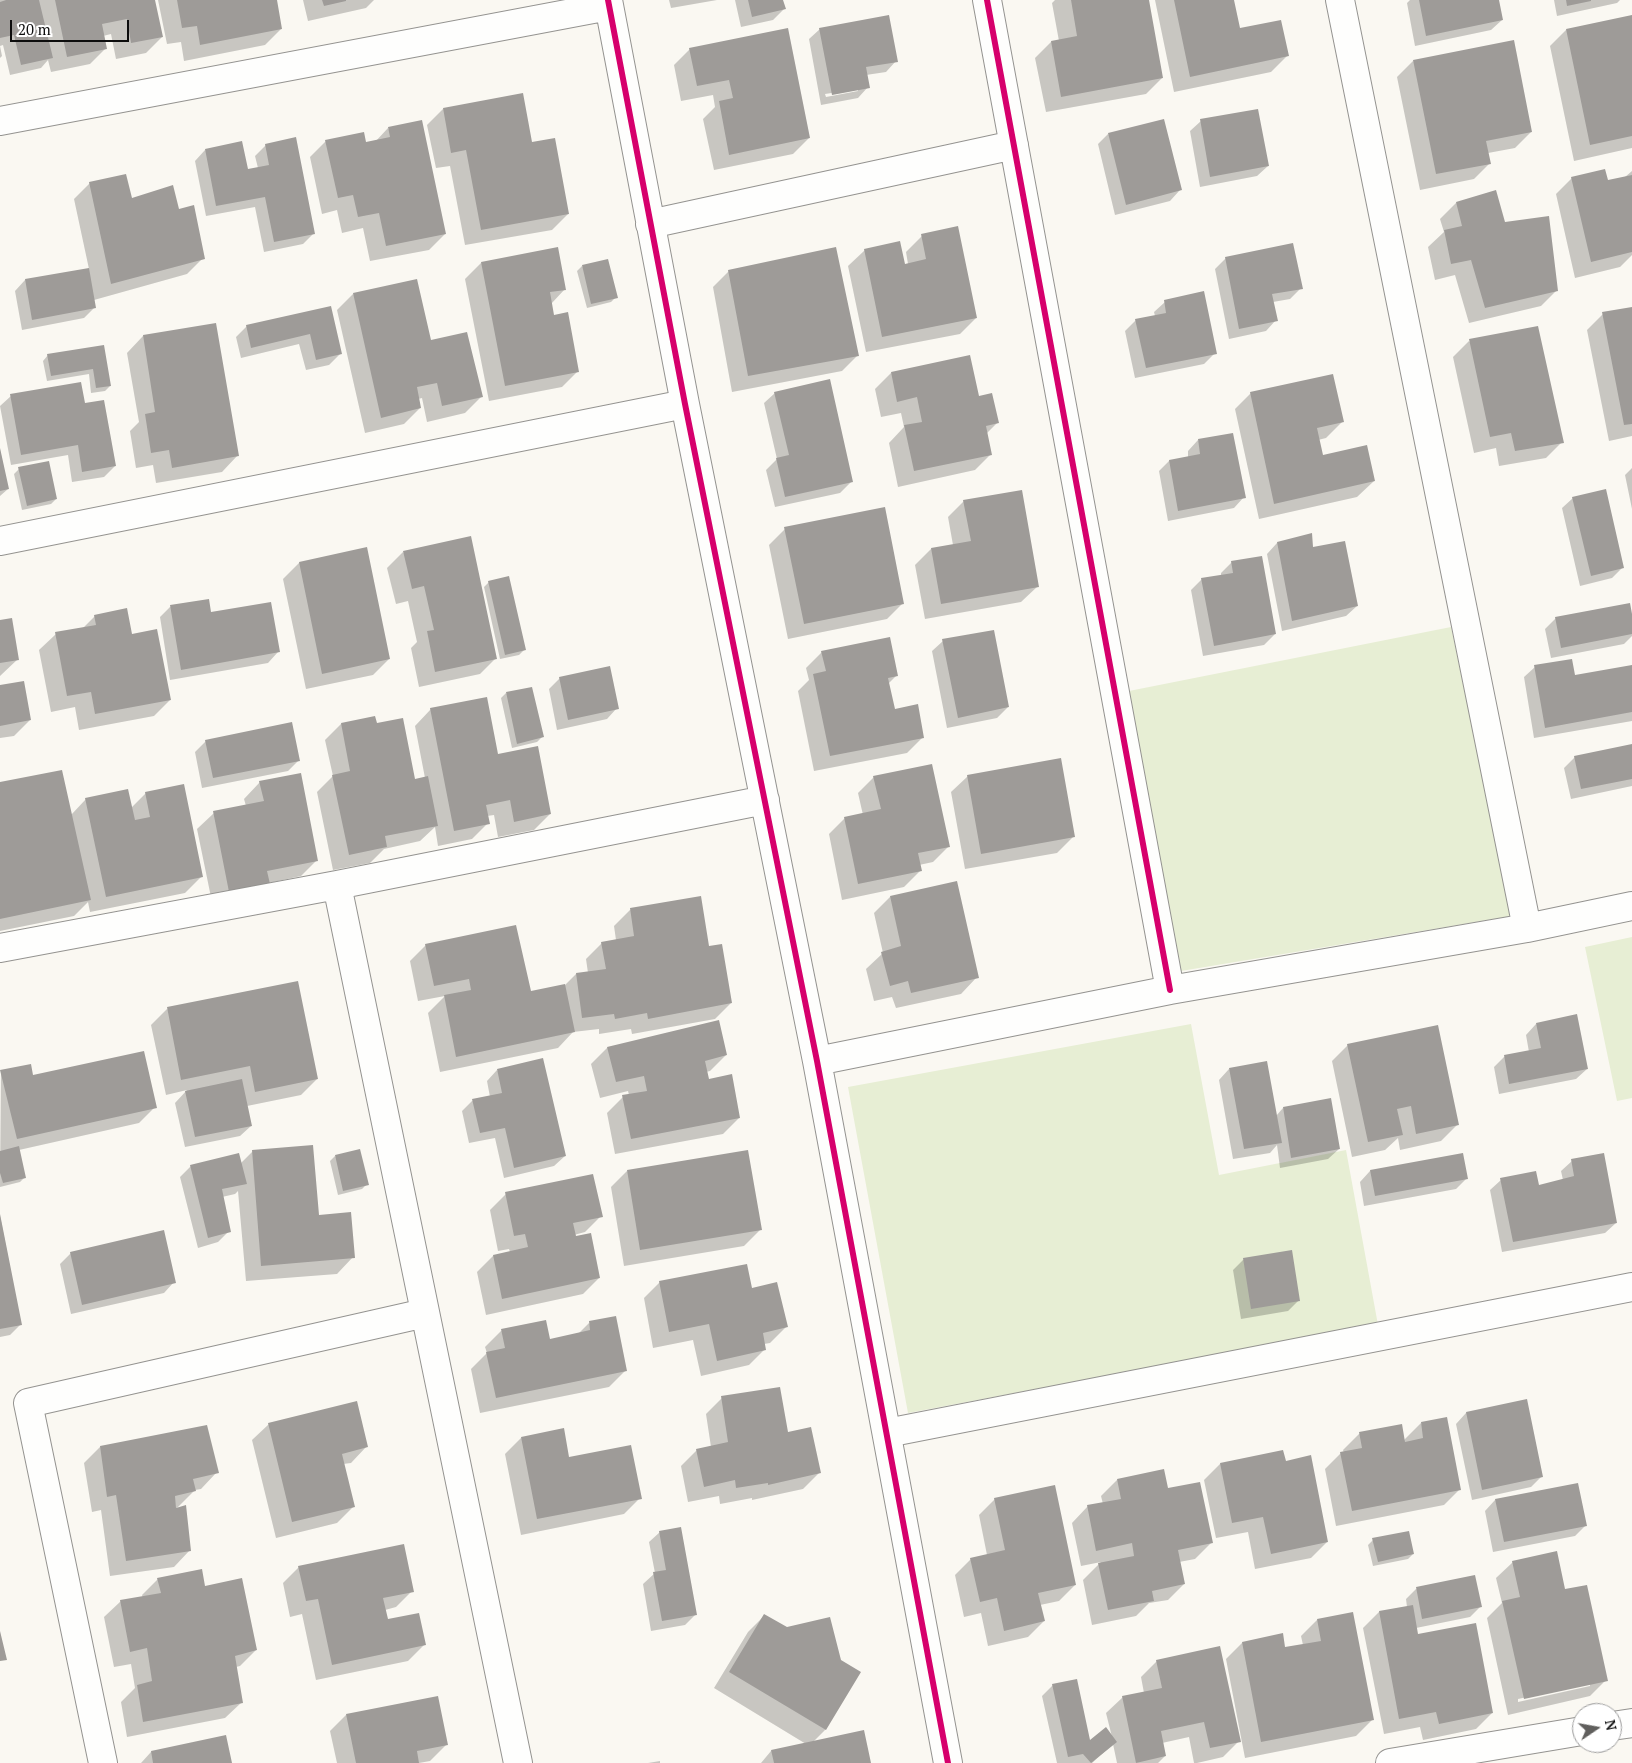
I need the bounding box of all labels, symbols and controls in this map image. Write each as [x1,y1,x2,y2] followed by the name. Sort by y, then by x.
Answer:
[12,10,131,42] scale bar
[18,19,51,39] text: 20 m
[1572,1703,1622,1753] north arrow
[1601,1718,1622,1732] text: N

